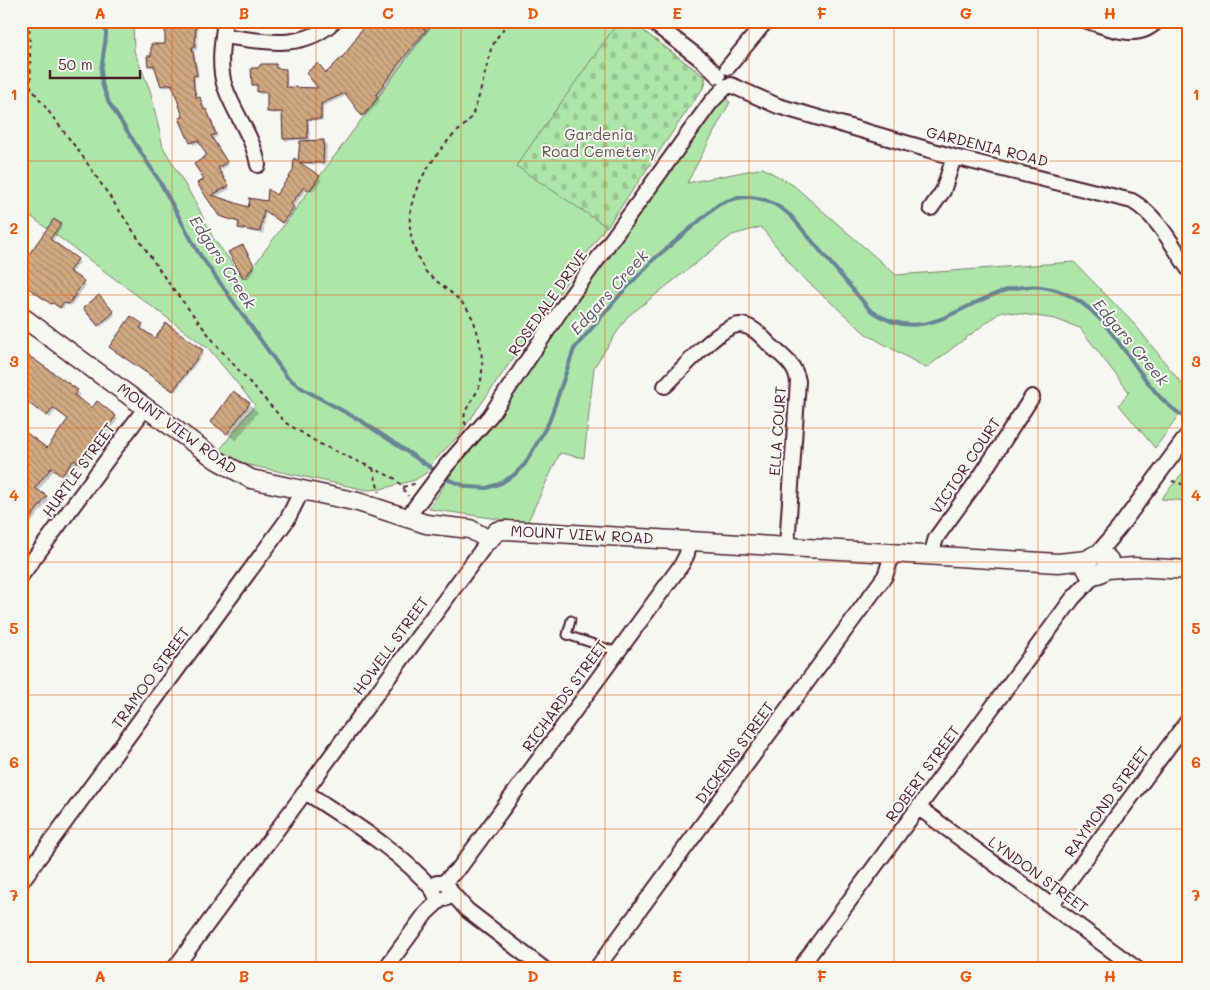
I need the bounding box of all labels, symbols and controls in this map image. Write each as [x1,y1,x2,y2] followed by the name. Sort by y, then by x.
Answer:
[94,2,106,23] text: A
[239,2,249,23] text: B
[382,2,394,23] text: C
[527,2,539,23] text: D
[672,2,682,23] text: E
[817,2,827,23] text: F
[960,2,972,23] text: G
[1104,2,1116,23] text: H
[50,48,140,80] scale bar
[58,54,93,74] text: 50 m
[10,83,18,104] text: 1
[1192,83,1200,104] text: 1
[924,121,1050,171] street label: GARDENIA ROAD
[542,124,656,161] park label: Gardenia Road Cemetery
[185,211,262,313] water label: Edgars Creek
[10,217,19,238] text: 2
[1192,217,1201,238] text: 2
[565,244,653,339] water label: Edgars Creek
[503,245,592,359] street label: ROSEDALE DRIVE
[1089,294,1174,390] water label: Edgars Creek
[9,350,19,371] text: 3
[1191,350,1201,371] text: 3
[114,378,241,478] street label: MOUNT VIEW ROAD
[764,385,790,477] street label: ELLA COURT
[926,413,1005,518] street label: VICTOR COURT
[37,418,119,521] street label: HURTLE STREET
[9,484,19,505] text: 4
[1191,484,1201,505] text: 4
[510,520,654,548] street label: MOUNT VIEW ROAD
[348,592,433,699] street label: HOWELL STREET
[9,617,19,638] text: 5
[1191,617,1201,638] text: 5
[107,623,194,732] street label: TRAMOO STREET
[517,636,611,755] street label: RICHARDS STREET
[690,697,778,807] street label: DICKENS STREET
[881,721,964,825] street label: ROBERT STREET
[1059,742,1153,861] street label: RAYMOND STREET
[9,751,19,772] text: 6
[1191,751,1201,772] text: 6
[985,831,1093,917] street label: LYNDON STREET
[10,884,19,905] text: 7
[1192,884,1201,905] text: 7
[94,965,106,986] text: A
[239,965,249,986] text: B
[382,965,394,986] text: C
[527,965,539,986] text: D
[672,965,682,986] text: E
[817,965,827,986] text: F
[960,965,972,986] text: G
[1104,965,1116,986] text: H

